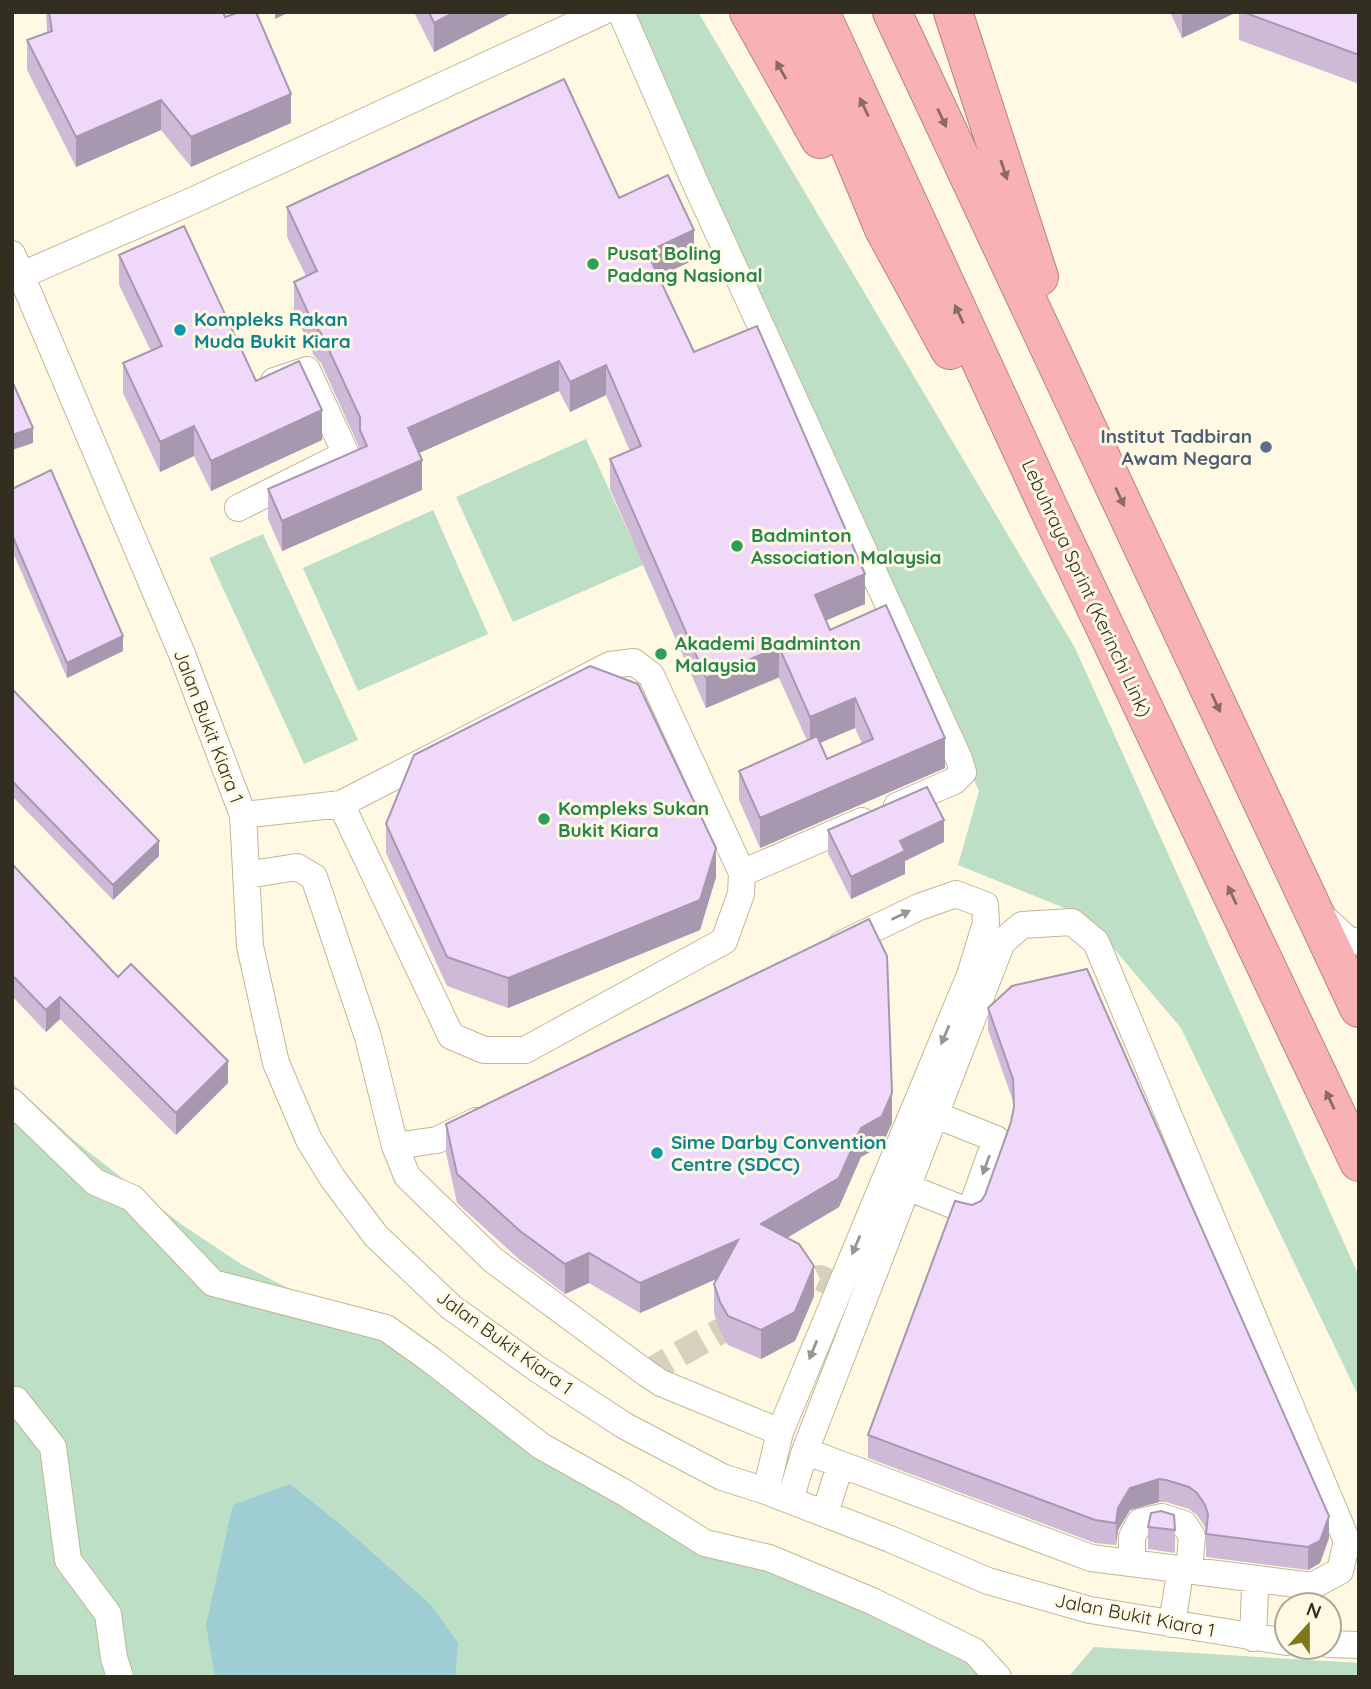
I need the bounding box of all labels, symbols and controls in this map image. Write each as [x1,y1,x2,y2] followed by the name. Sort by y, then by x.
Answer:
[775,60,787,79] one-way arrow
[858,97,870,117] one-way arrow
[936,108,948,128] one-way arrow
[1000,160,1010,181] one-way arrow
[607,241,763,287] place label: Pusat Boling Padang Nasional
[585,256,601,272] marker: Pusat Boling Padang Nasional
[953,303,964,324] one-way arrow
[194,307,351,353] place label: Kompleks Rakan Muda Bukit Kiara
[172,322,188,338] marker: Kompleks Rakan Muda Bukit Kiara
[1100,424,1252,470] place label: Institut Tadbiran Awam Negara
[1258,439,1274,455] marker: Institut Tadbiran Awam Negara
[1017,456,1157,720] street label: Lebuhraya Sprint (Kerinchi Link)
[1114,487,1126,507] one-way arrow
[751,523,941,569] place label: Badminton Association Malaysia
[729,538,745,554] marker: Badminton Association Malaysia
[675,631,861,677] place label: Akademi Badminton Malaysia
[169,646,249,806] street label: Jalan Bukit Kiara 1
[653,646,669,662] marker: Akademi Badminton Malaysia
[1211,693,1222,713] one-way arrow
[558,796,709,842] place label: Kompleks Sukan Bukit Kiara
[536,811,552,827] marker: Kompleks Sukan Bukit Kiara
[1226,885,1238,905] one-way arrow
[891,910,911,921] one-way arrow
[939,1025,951,1045] one-way arrow
[1324,1090,1335,1111] one-way arrow
[671,1130,887,1176] place label: Sime Darby Convention Centre (SDCC)
[649,1145,665,1161] marker: Sime Darby Convention Centre (SDCC)
[980,1154,991,1175] one-way arrow
[851,1234,862,1255] one-way arrow
[432,1284,578,1400] street label: Jalan Bukit Kiara 1
[808,1339,819,1360] one-way arrow
[1053,1588,1217,1642] street label: Jalan Bukit Kiara 1
[1273,1591,1343,1661] north arrow
[1303,1596,1325,1624] text: N

